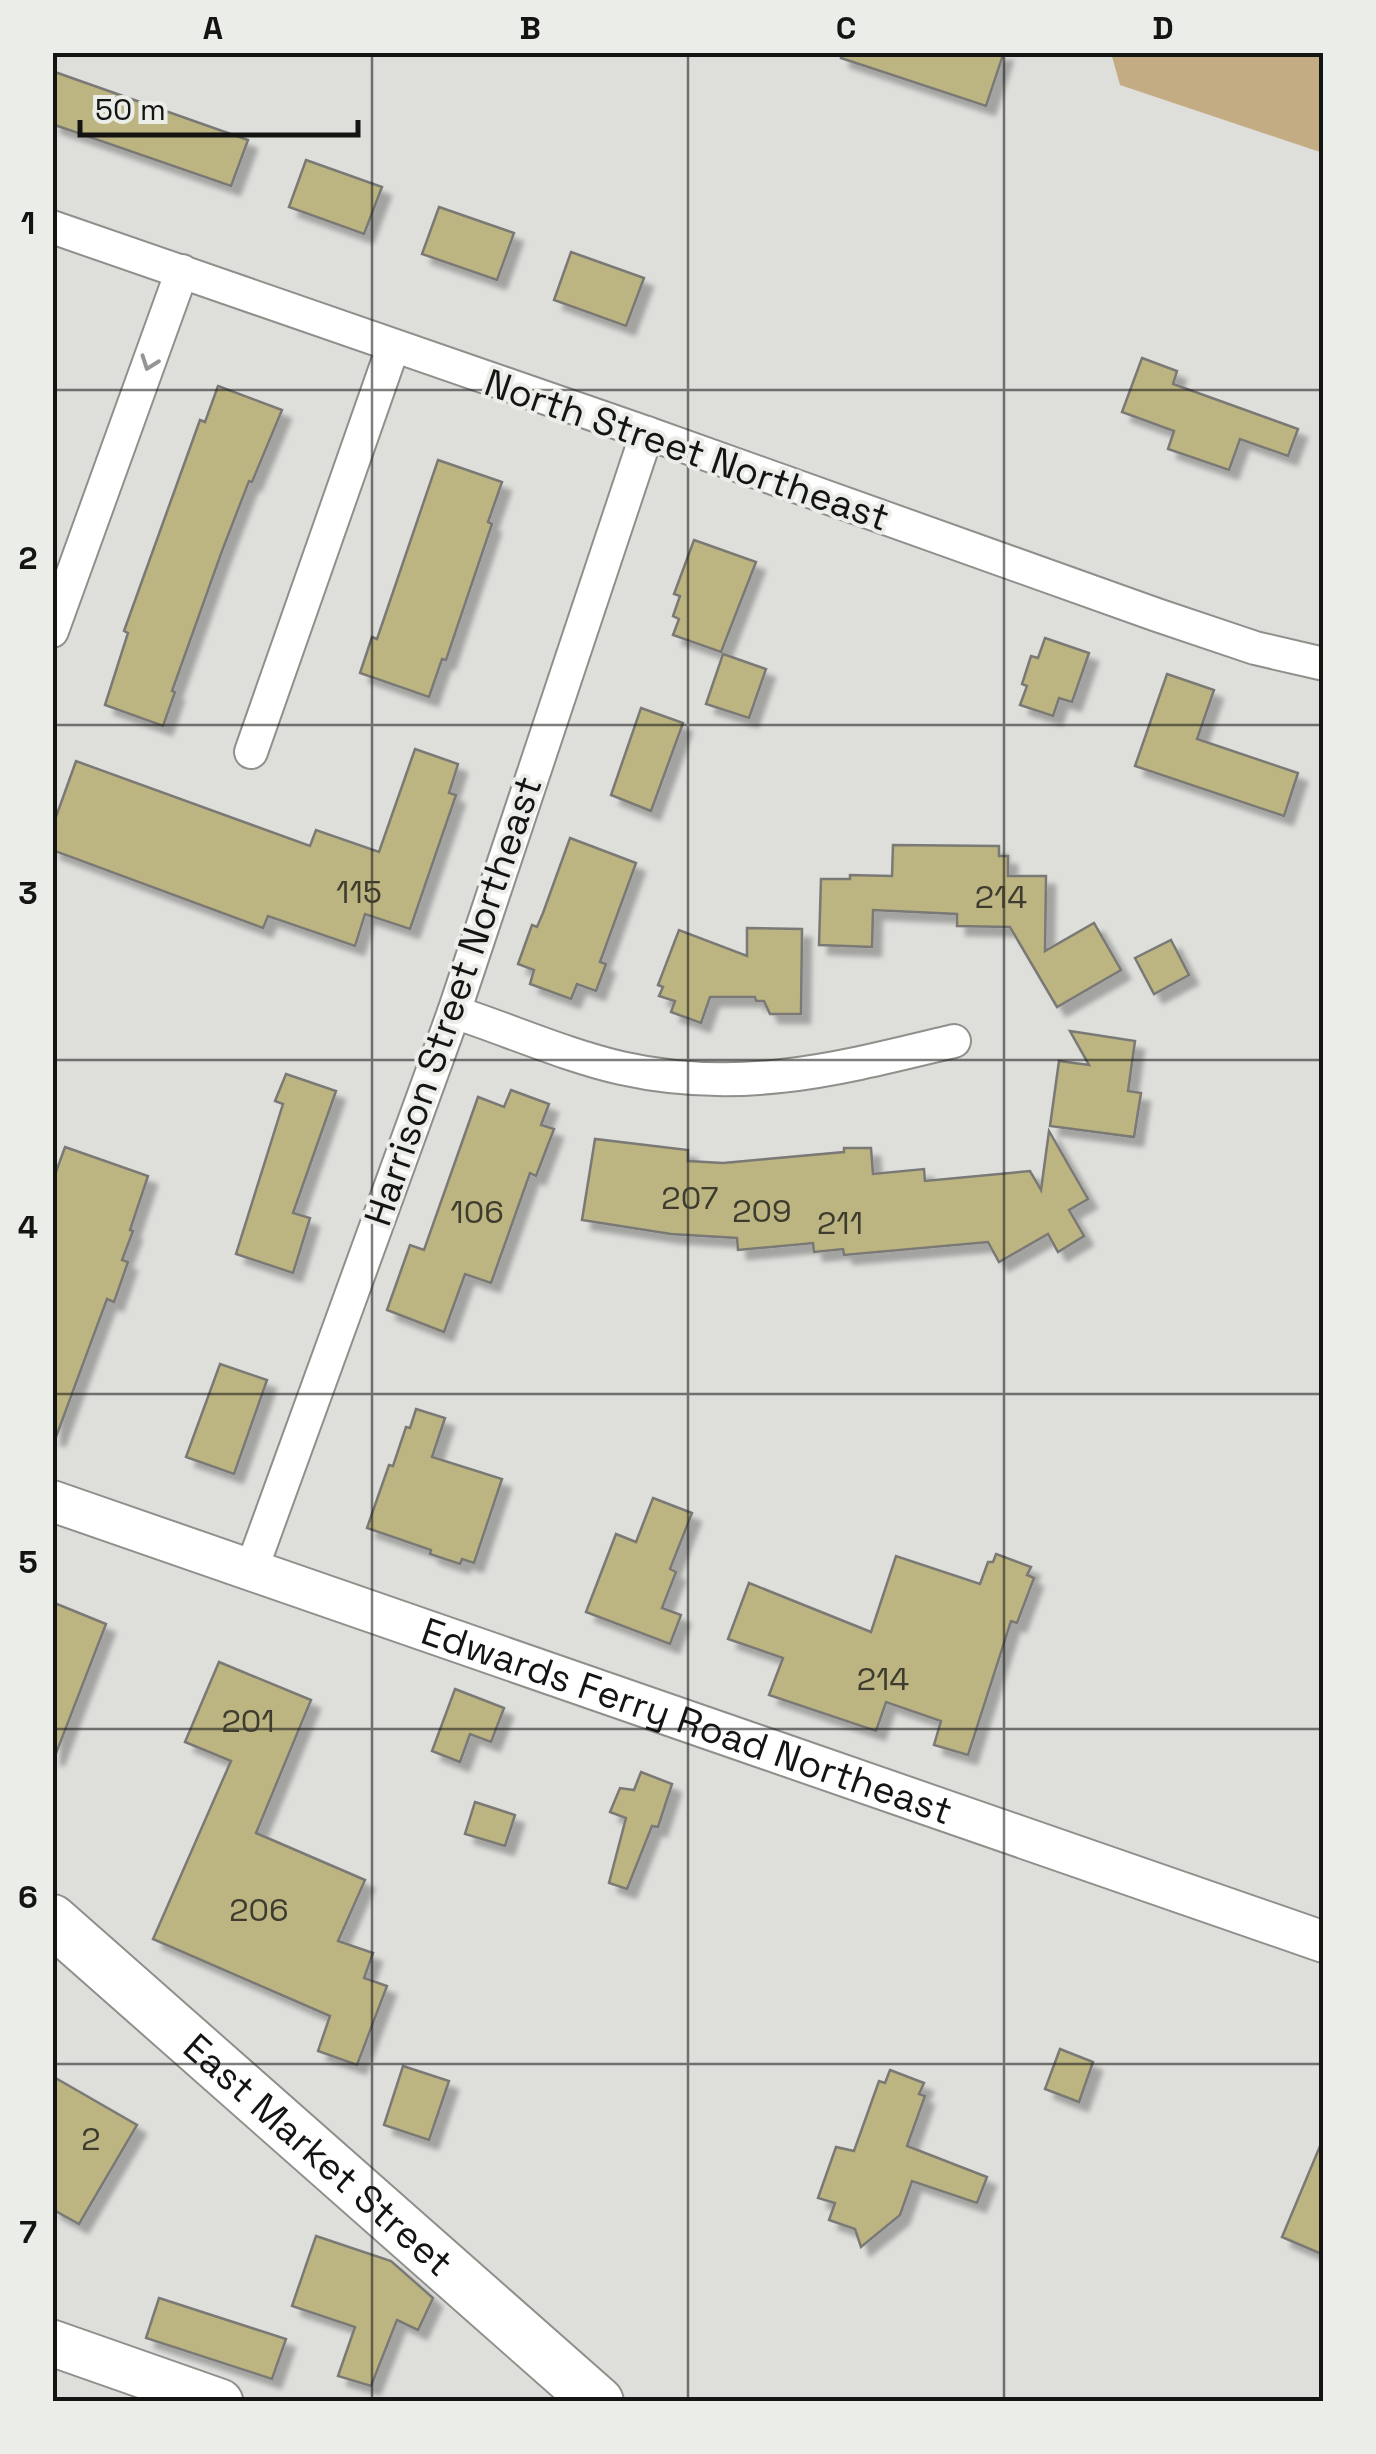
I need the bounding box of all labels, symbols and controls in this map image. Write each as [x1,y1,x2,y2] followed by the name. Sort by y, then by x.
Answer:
[203,8,223,48] text: A
[519,8,541,48] text: B
[836,8,856,48] text: C
[1152,8,1174,48] text: D
[80,75,358,137] scale bar
[95,90,166,129] text: 50 m
[21,203,35,243] text: 1
[141,353,161,370] one-way arrow
[478,358,896,542] street label: North Street Northeast
[18,538,38,578] text: 2
[353,770,553,1232] street label: Harrison Street Northeast
[336,872,382,912] house number: 115
[18,873,38,913] text: 3
[975,877,1027,917] house number: 214
[661,1178,719,1218] house number: 207
[732,1191,792,1231] house number: 209
[450,1192,504,1232] house number: 106
[817,1203,863,1243] house number: 211
[18,1207,38,1247] text: 4
[18,1542,38,1582] text: 5
[415,1607,959,1835] street label: Edwards Ferry Road Northeast
[857,1659,909,1699] house number: 214
[221,1701,275,1741] house number: 201
[18,1877,38,1917] text: 6
[229,1890,289,1930] house number: 206
[173,2023,463,2287] street label: East Market Street
[81,2119,101,2159] house number: 2
[19,2212,37,2252] text: 7

